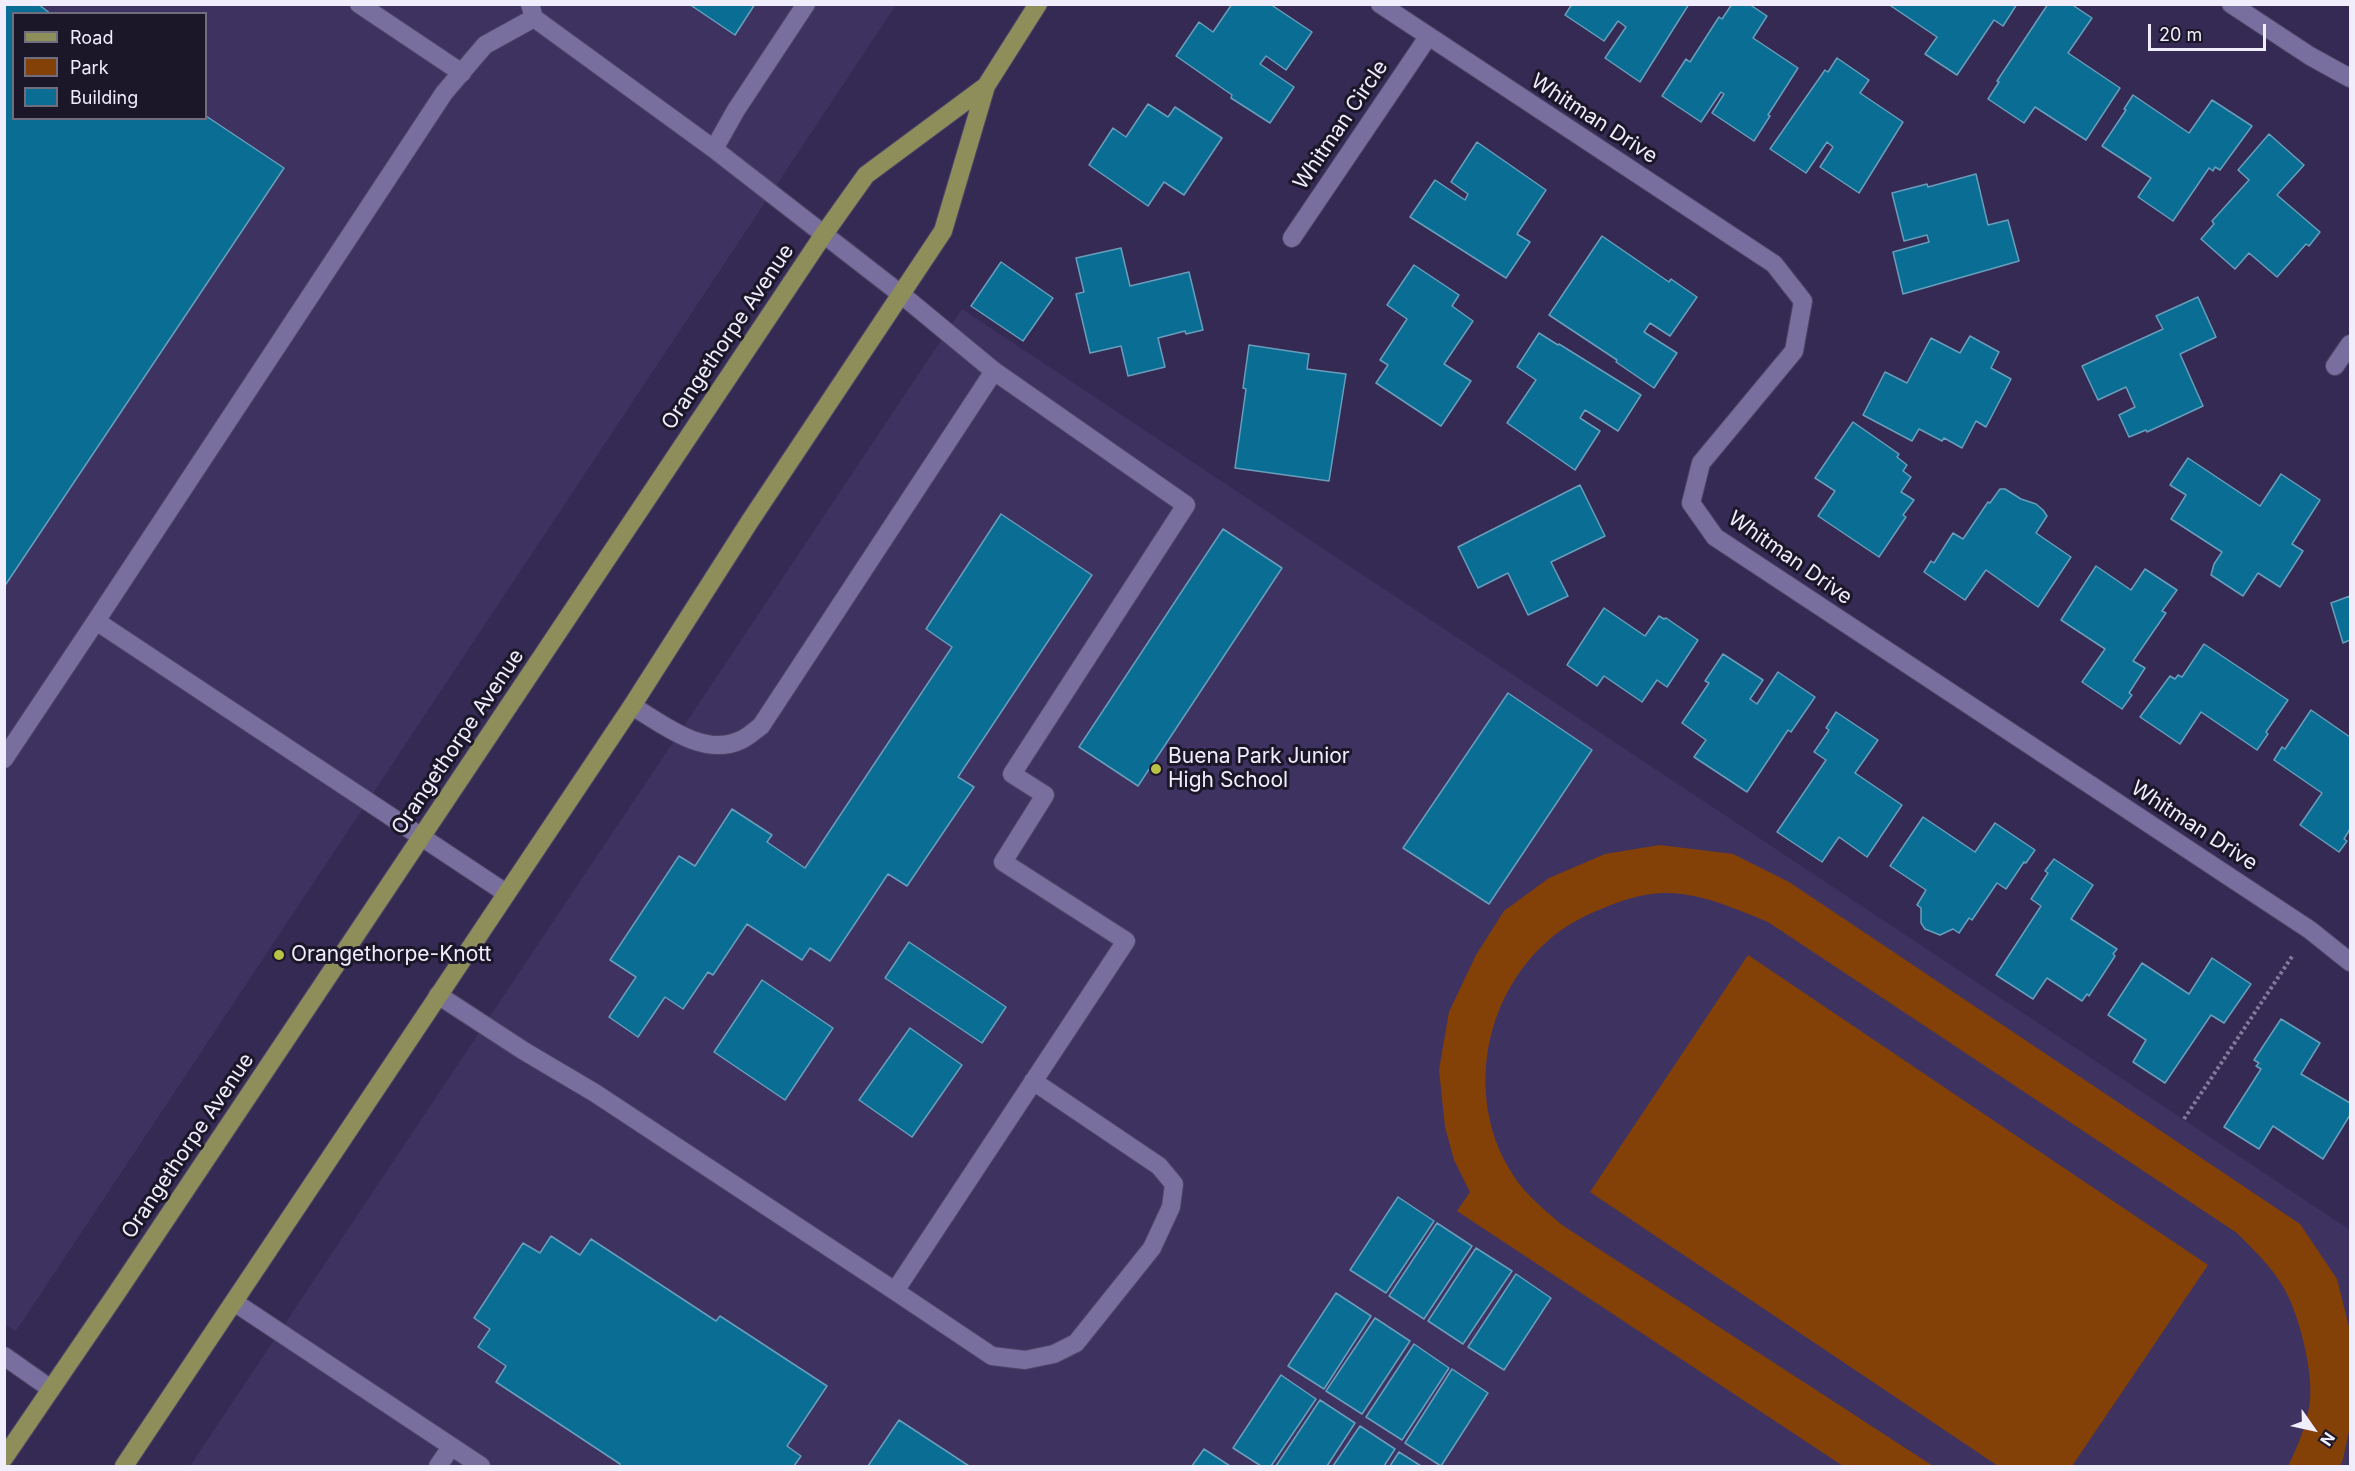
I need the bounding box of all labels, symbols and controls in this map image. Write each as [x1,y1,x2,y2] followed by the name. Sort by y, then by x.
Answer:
[12,12,207,120] legend
[2151,12,2270,50] scale bar
[2159,24,2202,45] text: 20 m
[70,27,113,48] text: Road
[1288,55,1394,195] street label: Whitman Circle
[70,57,109,78] text: Park
[1526,69,1662,169] street label: Whitman Drive
[70,87,138,108] text: Building
[657,240,799,434] street label: Orangethorpe Avenue
[1723,506,1857,610] street label: Whitman Drive
[387,645,529,839] street label: Orangethorpe Avenue
[1168,744,1350,794] place label: Buena Park Junior High School
[1149,762,1163,776] marker: Buena Park Junior High School
[2126,776,2262,876] street label: Whitman Drive
[291,942,491,968] place label: Orangethorpe-Knott
[272,948,286,962] marker: Orangethorpe-Knott
[117,1049,259,1243] street label: Orangethorpe Avenue
[2283,1399,2343,1459] north arrow
[2316,1428,2340,1450] text: N

